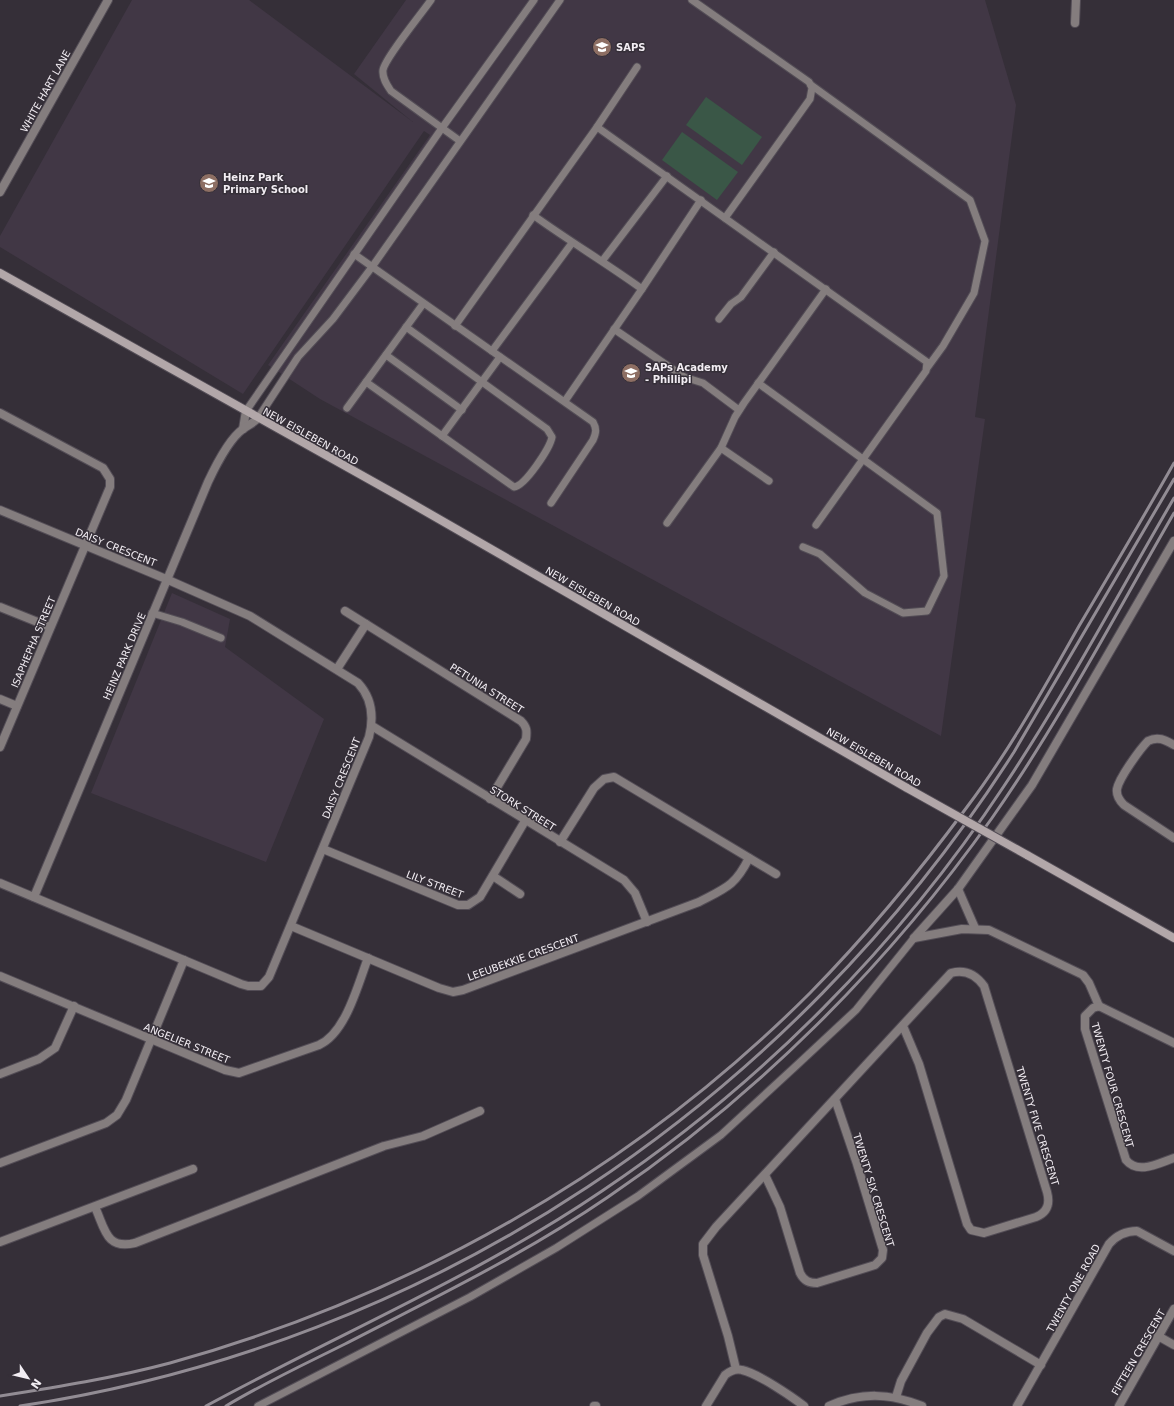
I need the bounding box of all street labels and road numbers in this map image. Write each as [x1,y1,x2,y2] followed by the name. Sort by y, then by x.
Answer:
[18,48,73,134] street label: WHITE HART LANE
[261,406,361,467] street label: NEW EISLEBEN ROAD
[74,526,159,569] street label: DAISY CRESCENT
[543,565,642,628] street label: NEW EISLEBEN ROAD
[9,594,58,689] street label: ISAPHEPHA STREET
[101,611,148,702] street label: HEINZ PARK DRIVE
[448,661,526,716] street label: PETUNIA STREET
[824,726,923,789] street label: NEW EISLEBEN ROAD
[320,735,363,820] street label: DAISY CRESCENT
[488,784,558,833] street label: STORK STREET
[405,869,466,901] street label: LILY STREET
[466,932,581,983] street label: LEEUBEKKIE CRESCENT
[1089,1020,1136,1150] street label: TWENTY FOUR CRESCENT
[142,1021,232,1066] street label: ANGELIER STREET
[1014,1064,1061,1188] street label: TWENTY FIVE CRESCENT
[851,1131,896,1249] street label: TWENTY SIX CRESCENT
[1044,1242,1102,1335] street label: TWENTY ONE ROAD
[1109,1307,1168,1397] street label: FIFTEEN CRESCENT

